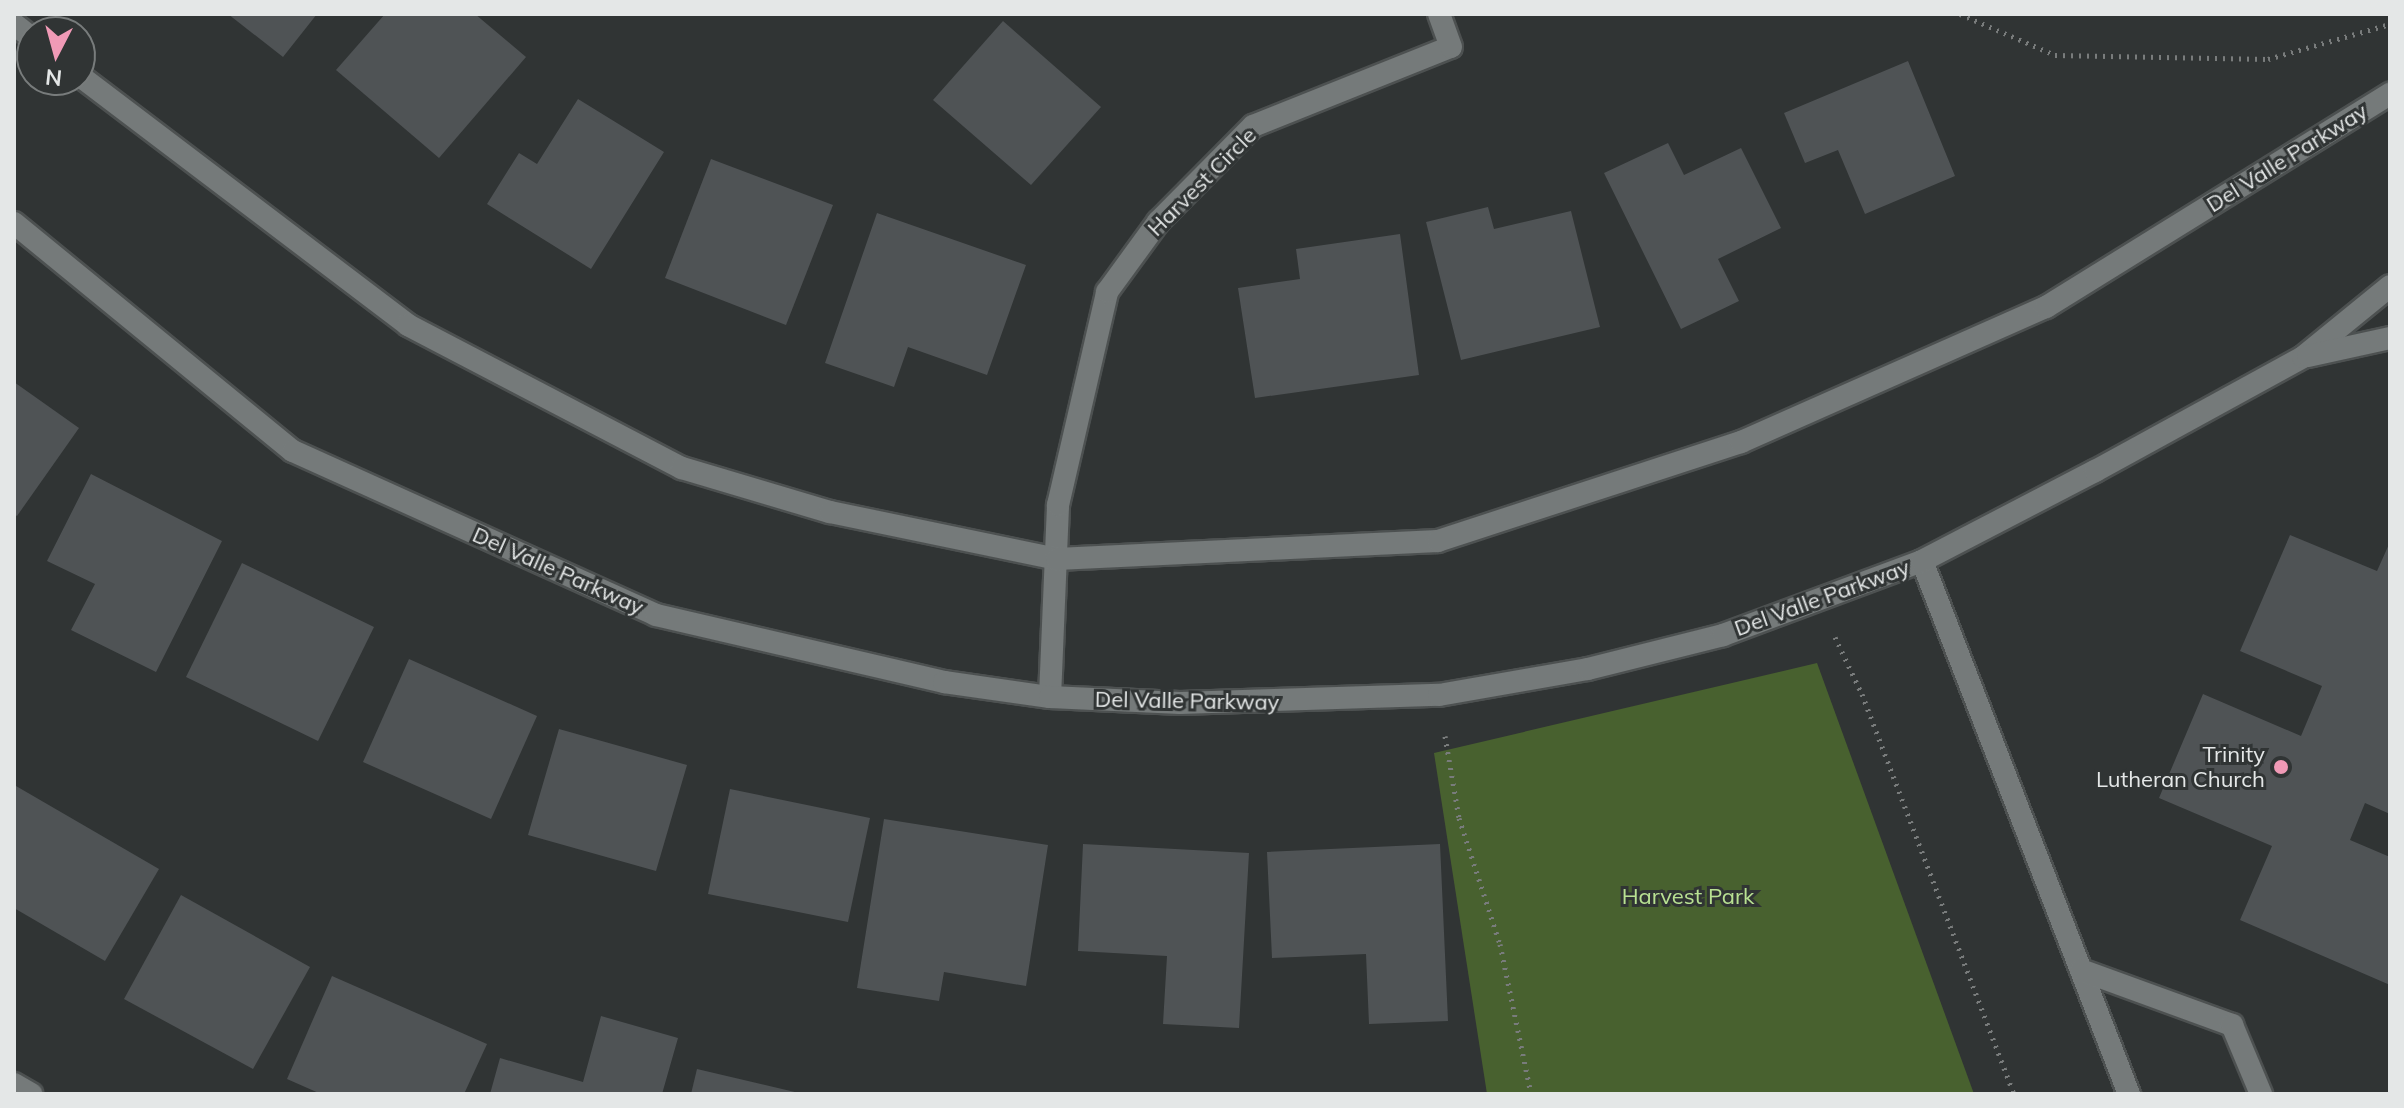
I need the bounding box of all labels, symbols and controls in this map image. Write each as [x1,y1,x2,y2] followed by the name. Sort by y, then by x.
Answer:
[16,16,96,96] north arrow
[44,63,63,93] text: N
[2202,98,2372,218] street label: Del Valle Parkway
[1142,122,1262,242] street label: Harvest Circle
[468,521,648,621] street label: Del Valle Parkway
[1731,554,1913,642] street label: Del Valle Parkway
[1095,686,1279,716] street label: Del Valle Parkway
[2096,741,2265,792] place label: Trinity Lutheran Church
[2272,758,2290,776] marker: Trinity Lutheran Church
[1622,884,1754,910] park label: Harvest Park

